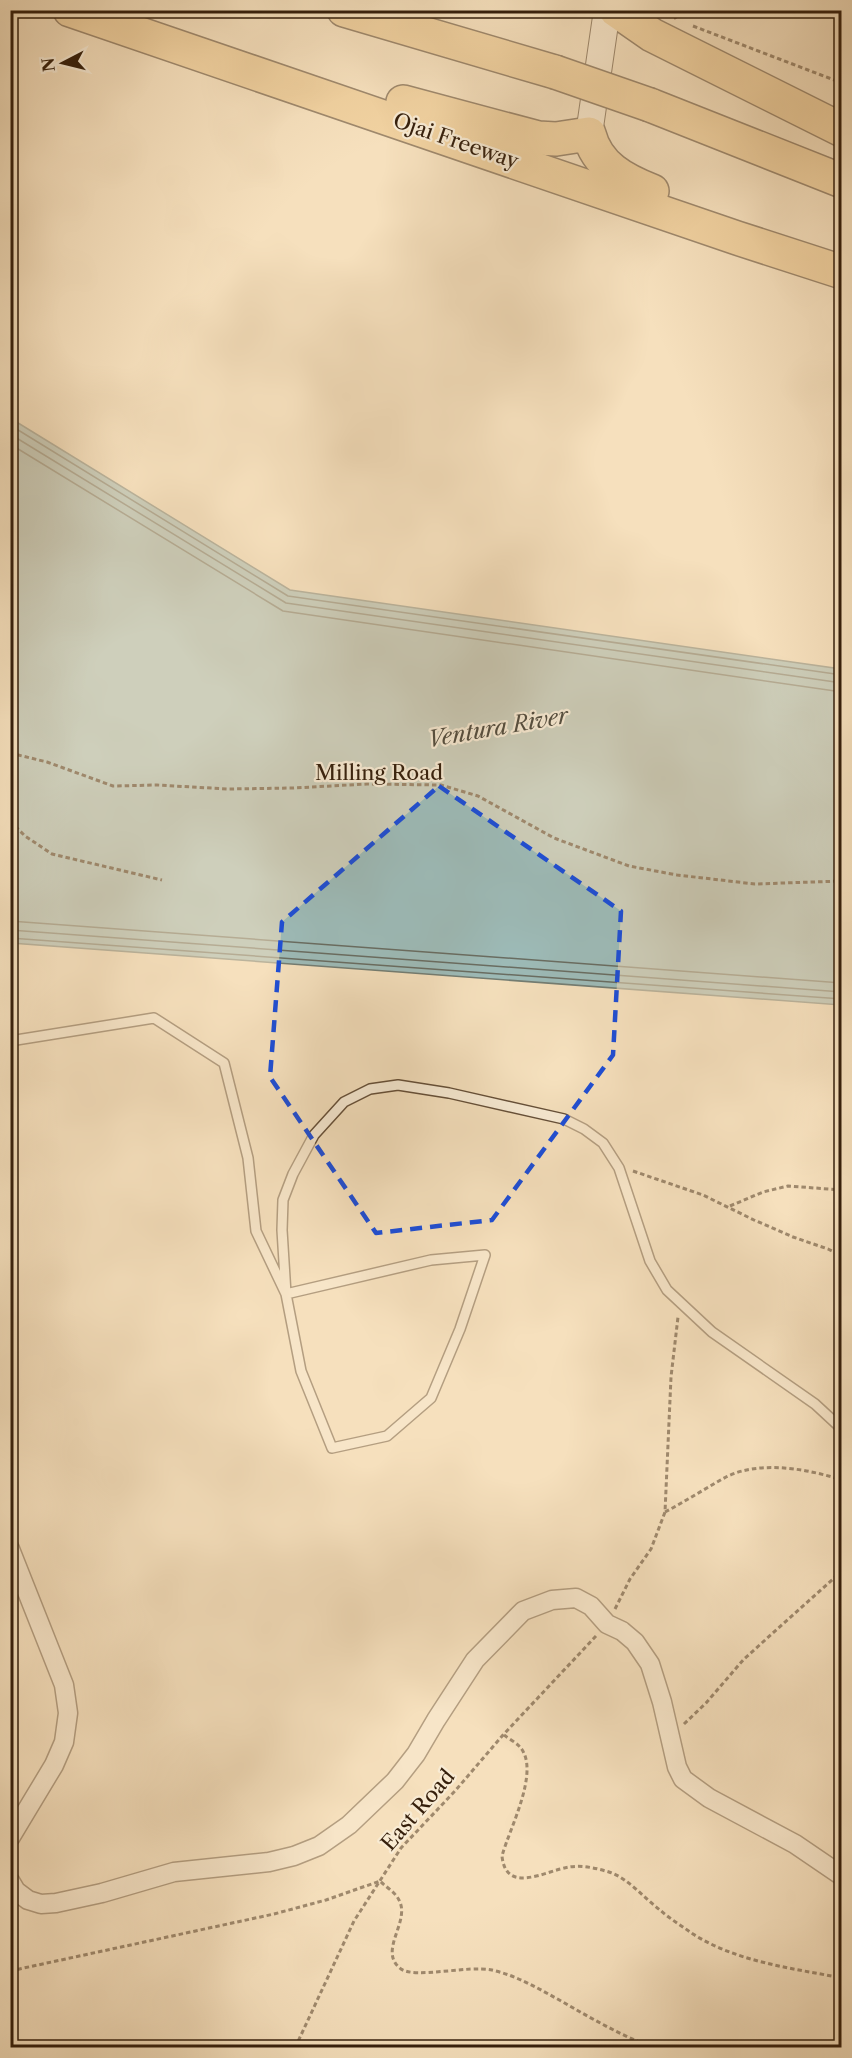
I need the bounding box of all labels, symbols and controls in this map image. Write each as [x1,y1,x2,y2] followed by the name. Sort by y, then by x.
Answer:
[33,33,93,93] north arrow
[37,57,59,73] text: N
[390,107,522,174] street label: Ojai Freeway
[426,702,572,753] water label: Ventura River
[315,760,443,785] street label: Milling Road
[376,1764,460,1855] street label: East Road

